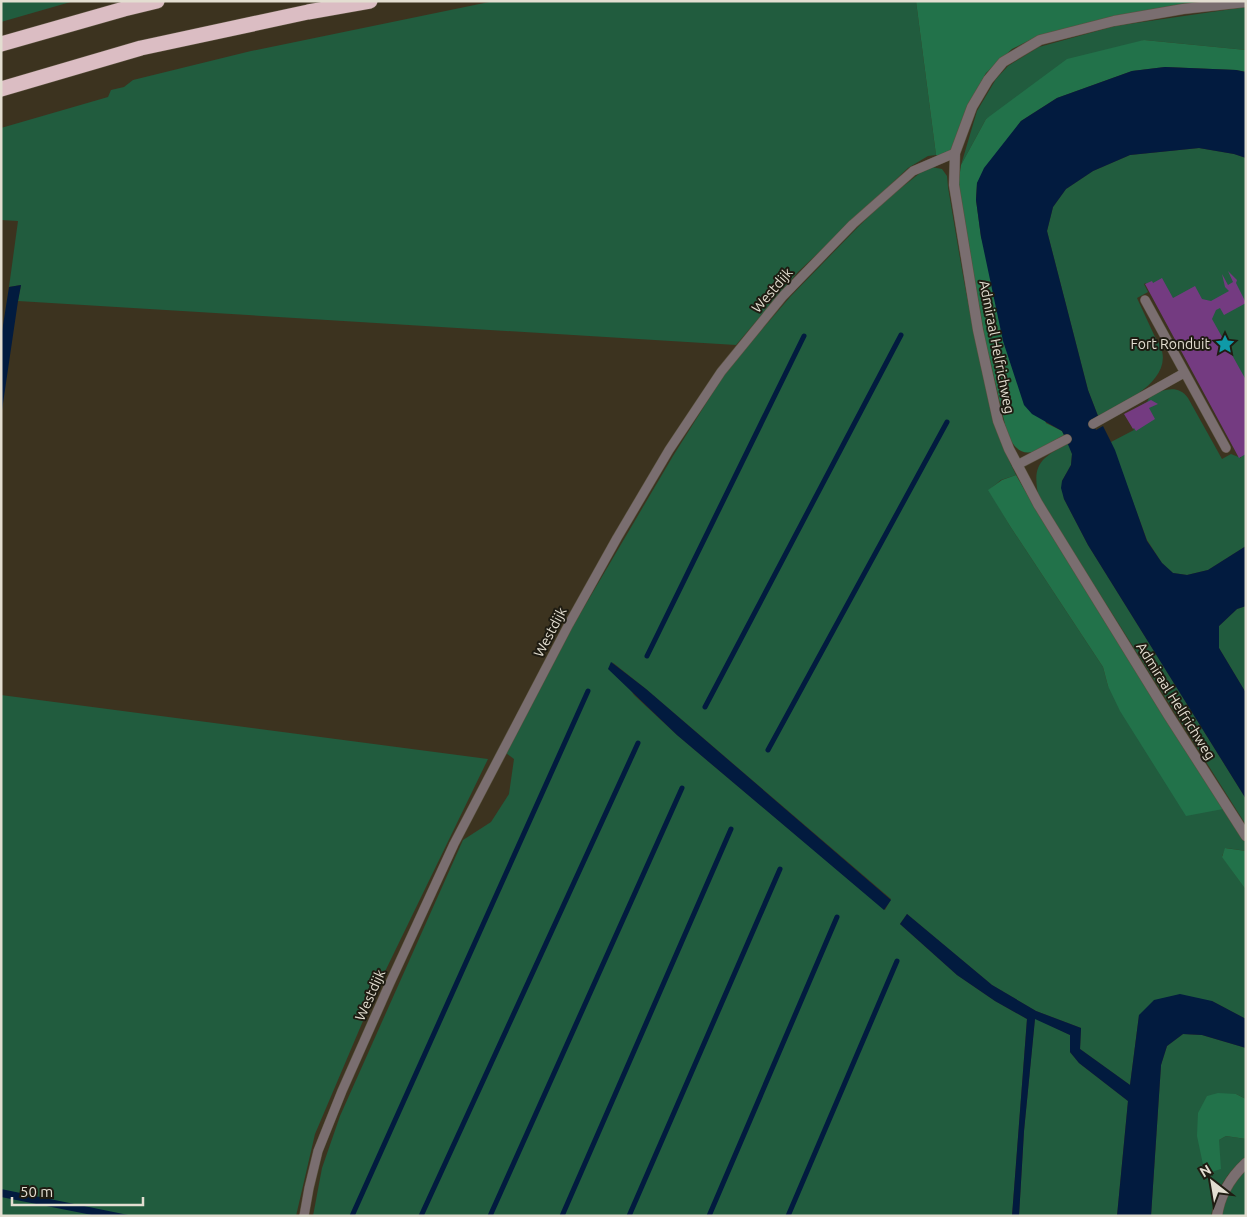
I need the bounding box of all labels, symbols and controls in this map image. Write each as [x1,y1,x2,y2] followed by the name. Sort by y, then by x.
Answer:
[748,264,796,316] street label: Westdijk
[976,279,1018,415] street label: Admiraal Helfrichweg
[1214,333,1236,355] place icon: Fort Ronduit
[1130,336,1210,352] place label: Fort Ronduit
[530,604,570,660] street label: Westdijk
[1133,639,1219,763] street label: Admiraal Helfrichweg
[352,967,388,1023] street label: Westdijk
[1187,1157,1237,1207] north arrow
[1197,1161,1214,1180] text: N
[12,1174,144,1206] scale bar
[20,1183,53,1200] text: 50 m

